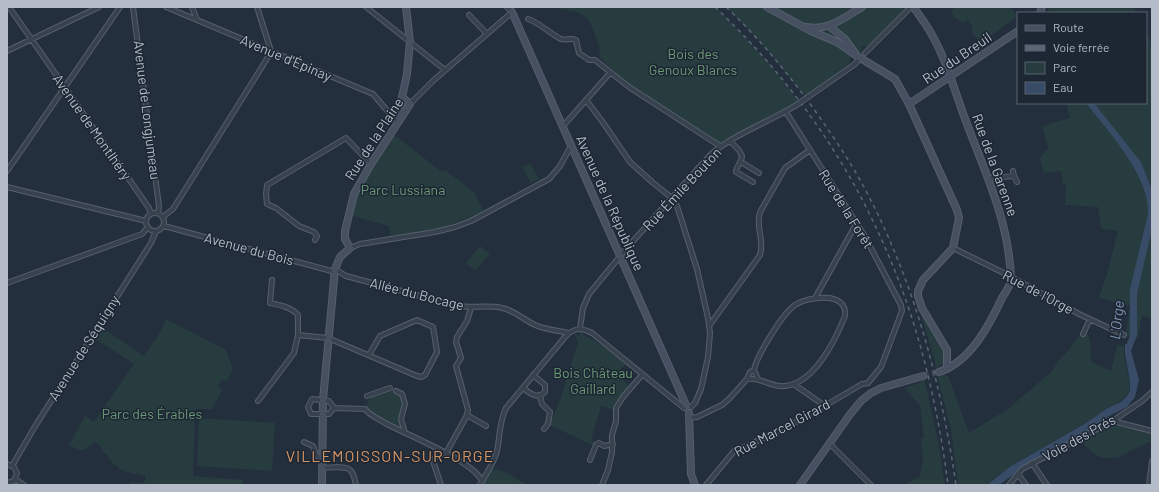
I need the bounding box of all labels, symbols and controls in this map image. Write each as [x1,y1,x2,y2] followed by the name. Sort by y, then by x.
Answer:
[1017,12,1147,104] legend
[1053,20,1084,34] text: Route
[919,28,995,87] street label: Rue du Breuil
[238,31,335,85] street label: Avenue d'Épinay
[131,39,164,181] street label: Avenue de Longjumeau
[1053,40,1109,54] text: Voie ferrée
[649,45,738,78] park label: Bois des Genoux Blancs
[1053,60,1077,74] text: Parc
[49,70,136,183] street label: Avenue de Montlhéry
[1053,80,1073,94] text: Eau
[341,94,406,183] street label: Rue de la Plaine
[969,111,1022,218] street label: Rue de la Garenne
[573,132,648,273] street label: Avenue de la République
[639,144,724,234] street label: Rue Émile Bouton
[815,166,877,251] street label: Rue de la Forêt
[361,181,445,198] park label: Parc Lussiana
[203,228,296,269] street label: Avenue du Bois
[1000,266,1077,317] street label: Rue de l'Orge
[368,274,466,313] street label: Allée du Bocage
[44,291,123,404] street label: Avenue de Séquigny
[1105,299,1127,340] water label: L'Orge
[553,364,633,397] park label: Bois Château Gaillard
[731,395,833,460] street label: Rue Marcel Girard
[102,405,203,422] park label: Parc des Érables
[1039,410,1118,465] street label: Voie des Prés
[286,446,494,465] district label: VILLEMOISSON-SUR-ORGE

